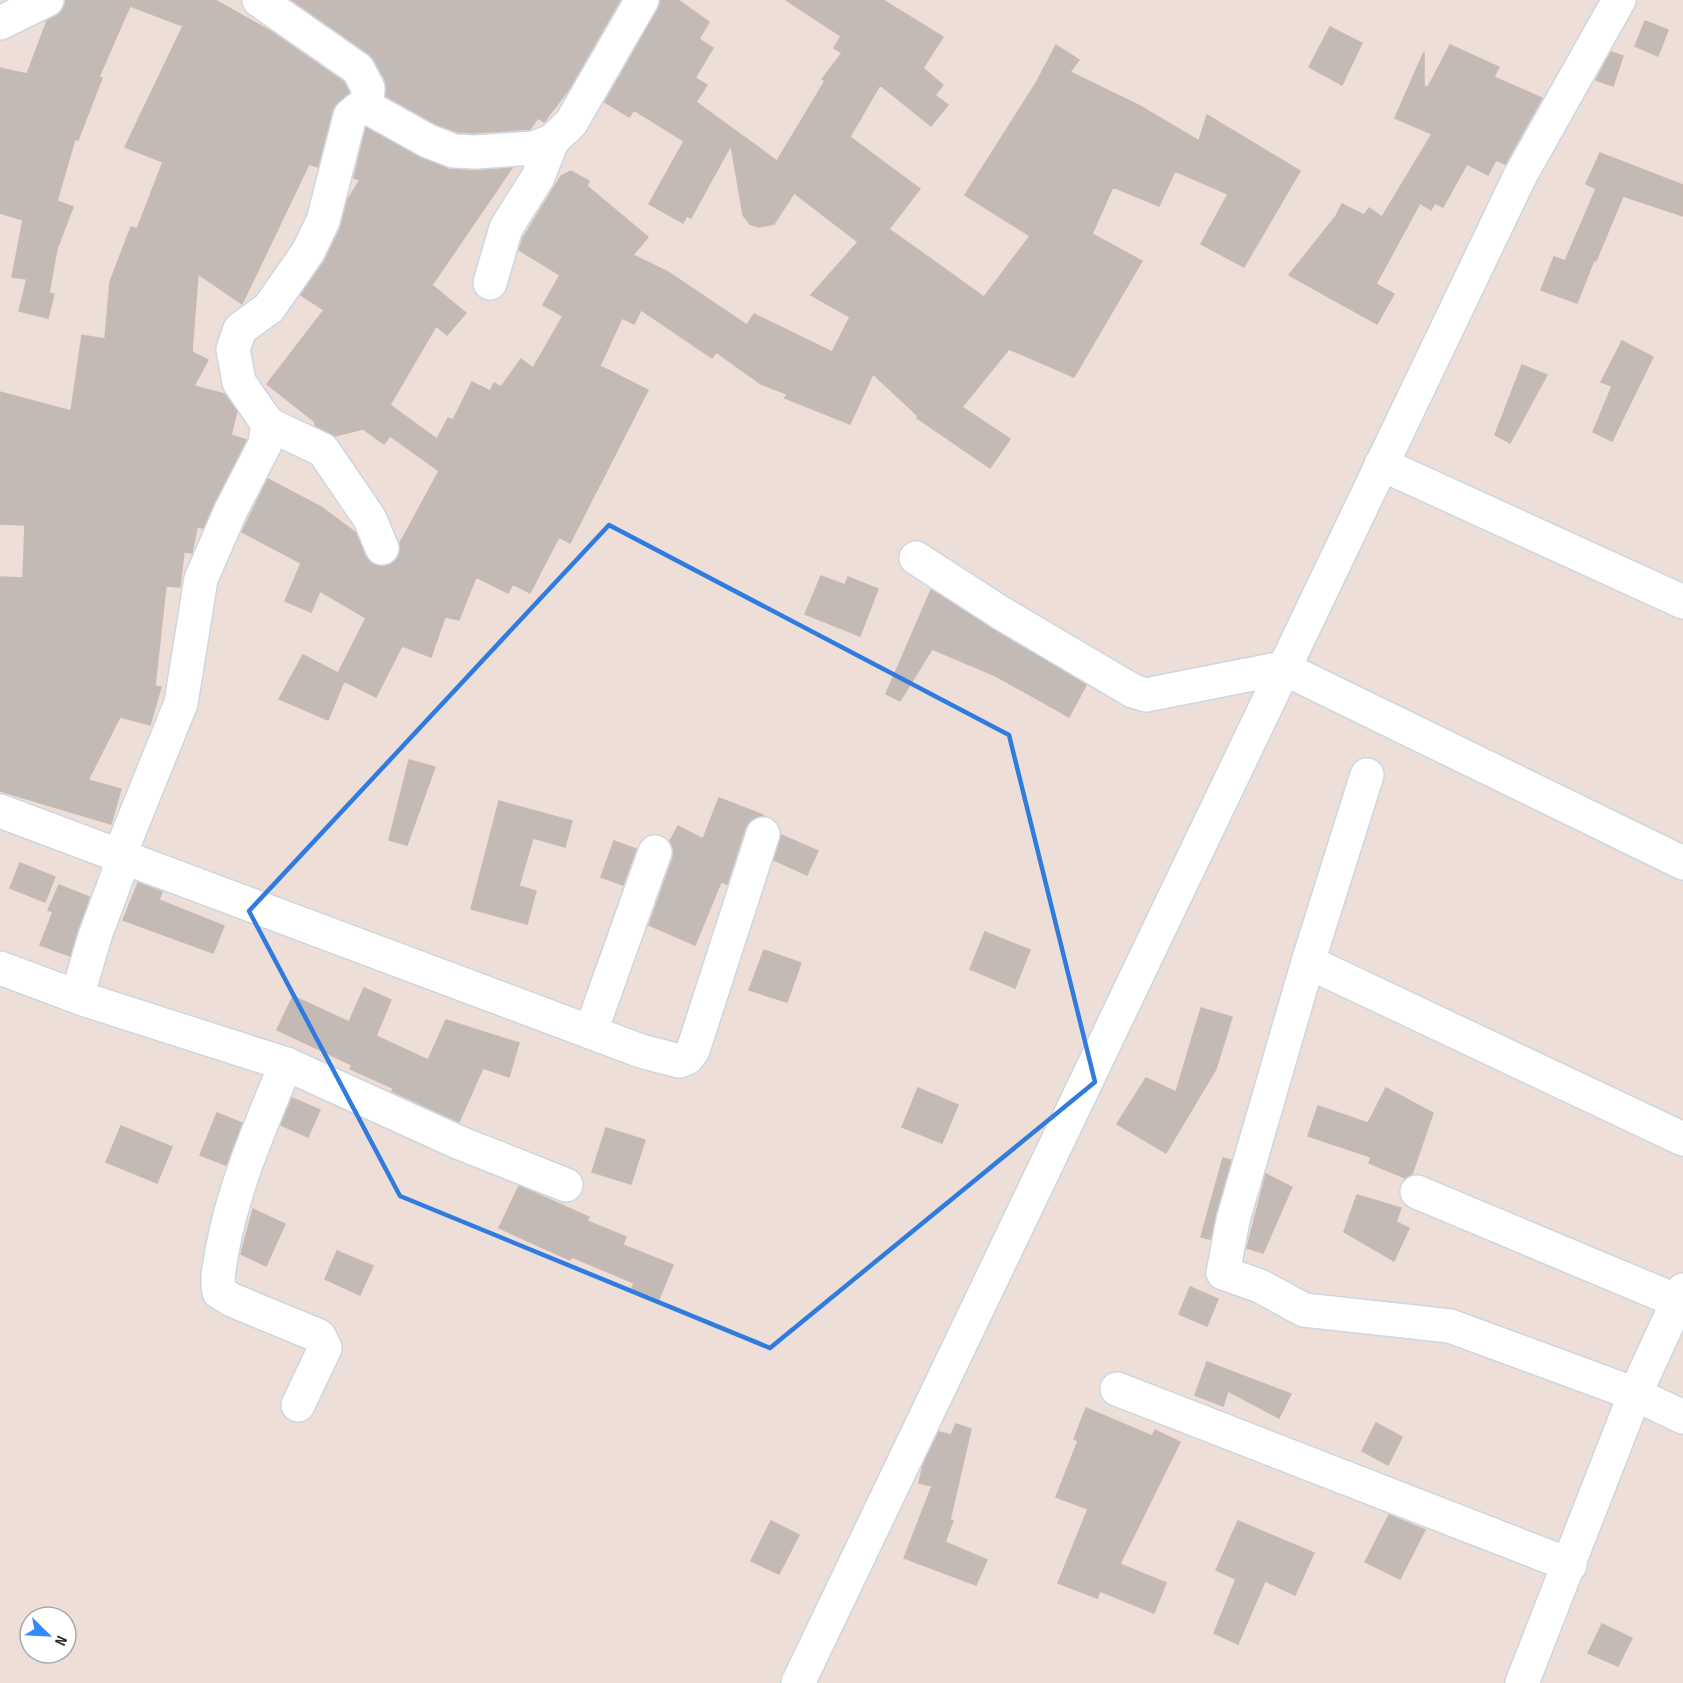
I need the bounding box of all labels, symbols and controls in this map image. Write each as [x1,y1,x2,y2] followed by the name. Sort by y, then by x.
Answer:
[18,1605,78,1665] north arrow
[50,1633,71,1648] text: N

